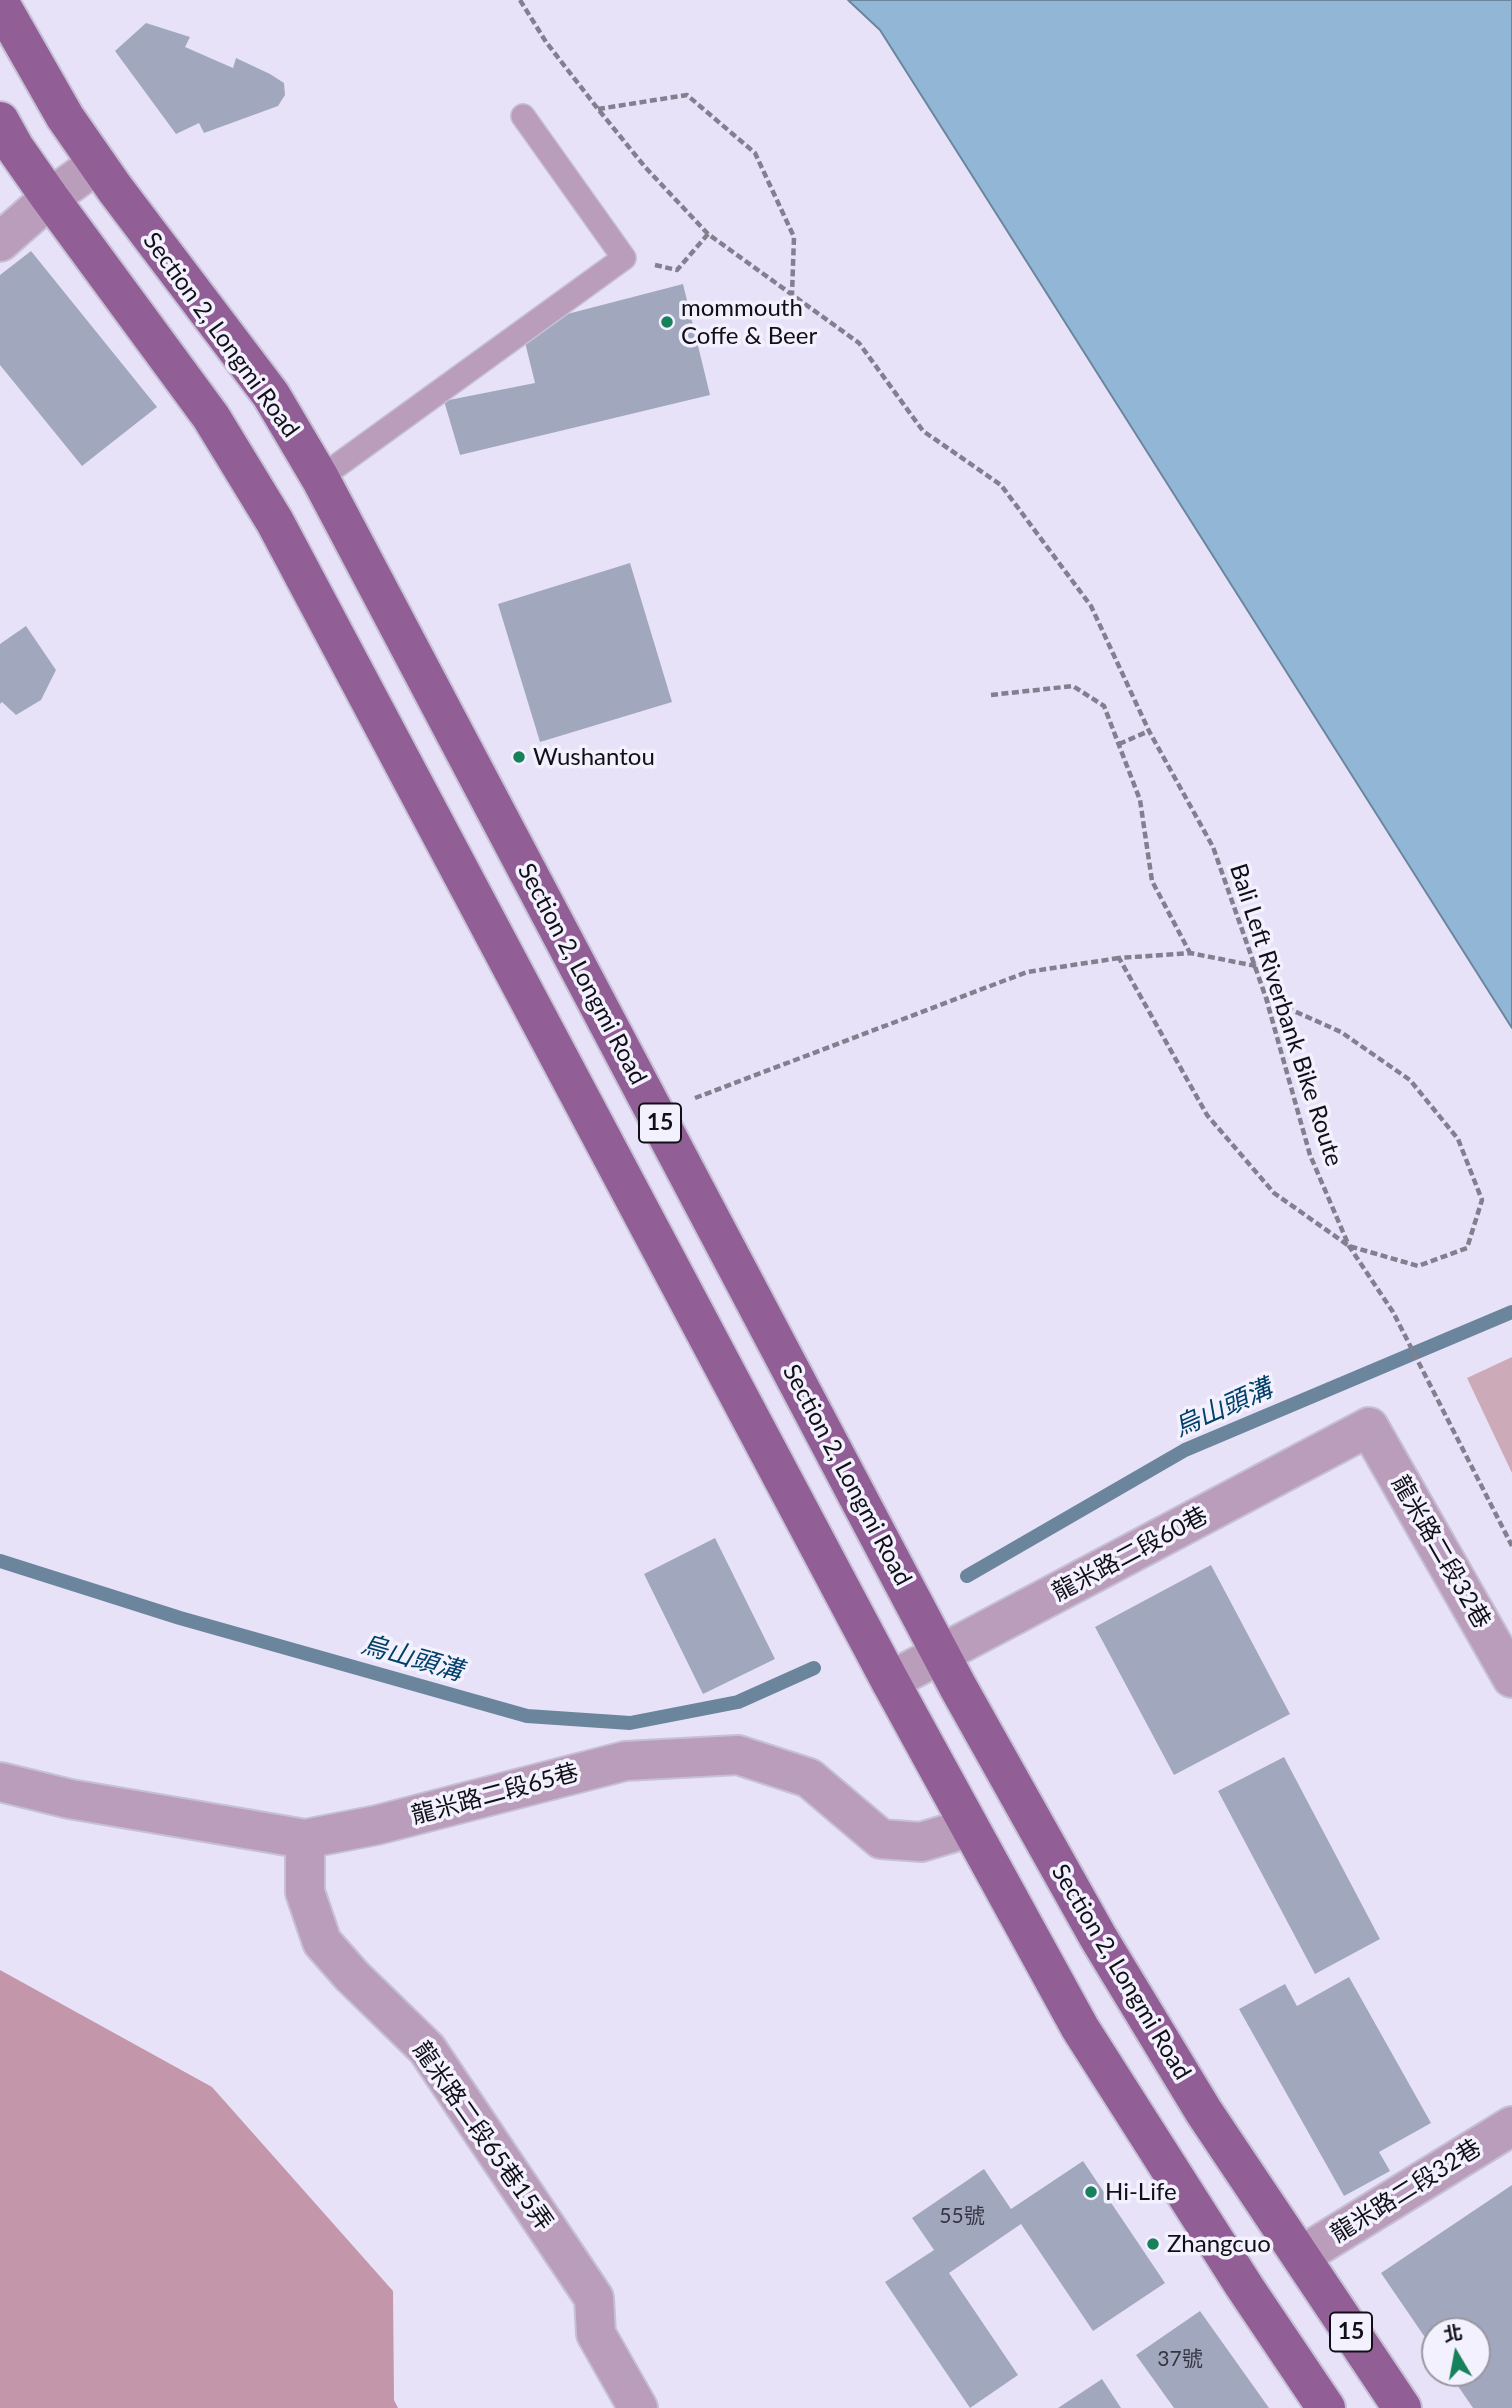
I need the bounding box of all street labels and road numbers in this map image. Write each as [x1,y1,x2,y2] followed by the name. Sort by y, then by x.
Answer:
[137,227,305,443] street label: Section 2, Longmi Road
[511,858,653,1090] street label: Section 2, Longmi Road
[1223,860,1349,1170] street label: Bali Left Riverbank Bike Route
[639,1104,681,1142] road number: 15
[776,1359,918,1591] street label: Section 2, Longmi Road
[1386,1470,1496,1634] street label: 龍米路二段32巷
[1047,1501,1213,1607] street label: 龍米路二段60巷
[408,1758,582,1830] street label: 龍米路二段65巷
[1045,1859,1197,2085] street label: Section 2, Longmi Road
[407,2036,559,2236] street label: 龍米路二段65巷15弄
[1326,2133,1486,2249] street label: 龍米路二段32巷
[1330,2312,1372,2352] road number: 15

